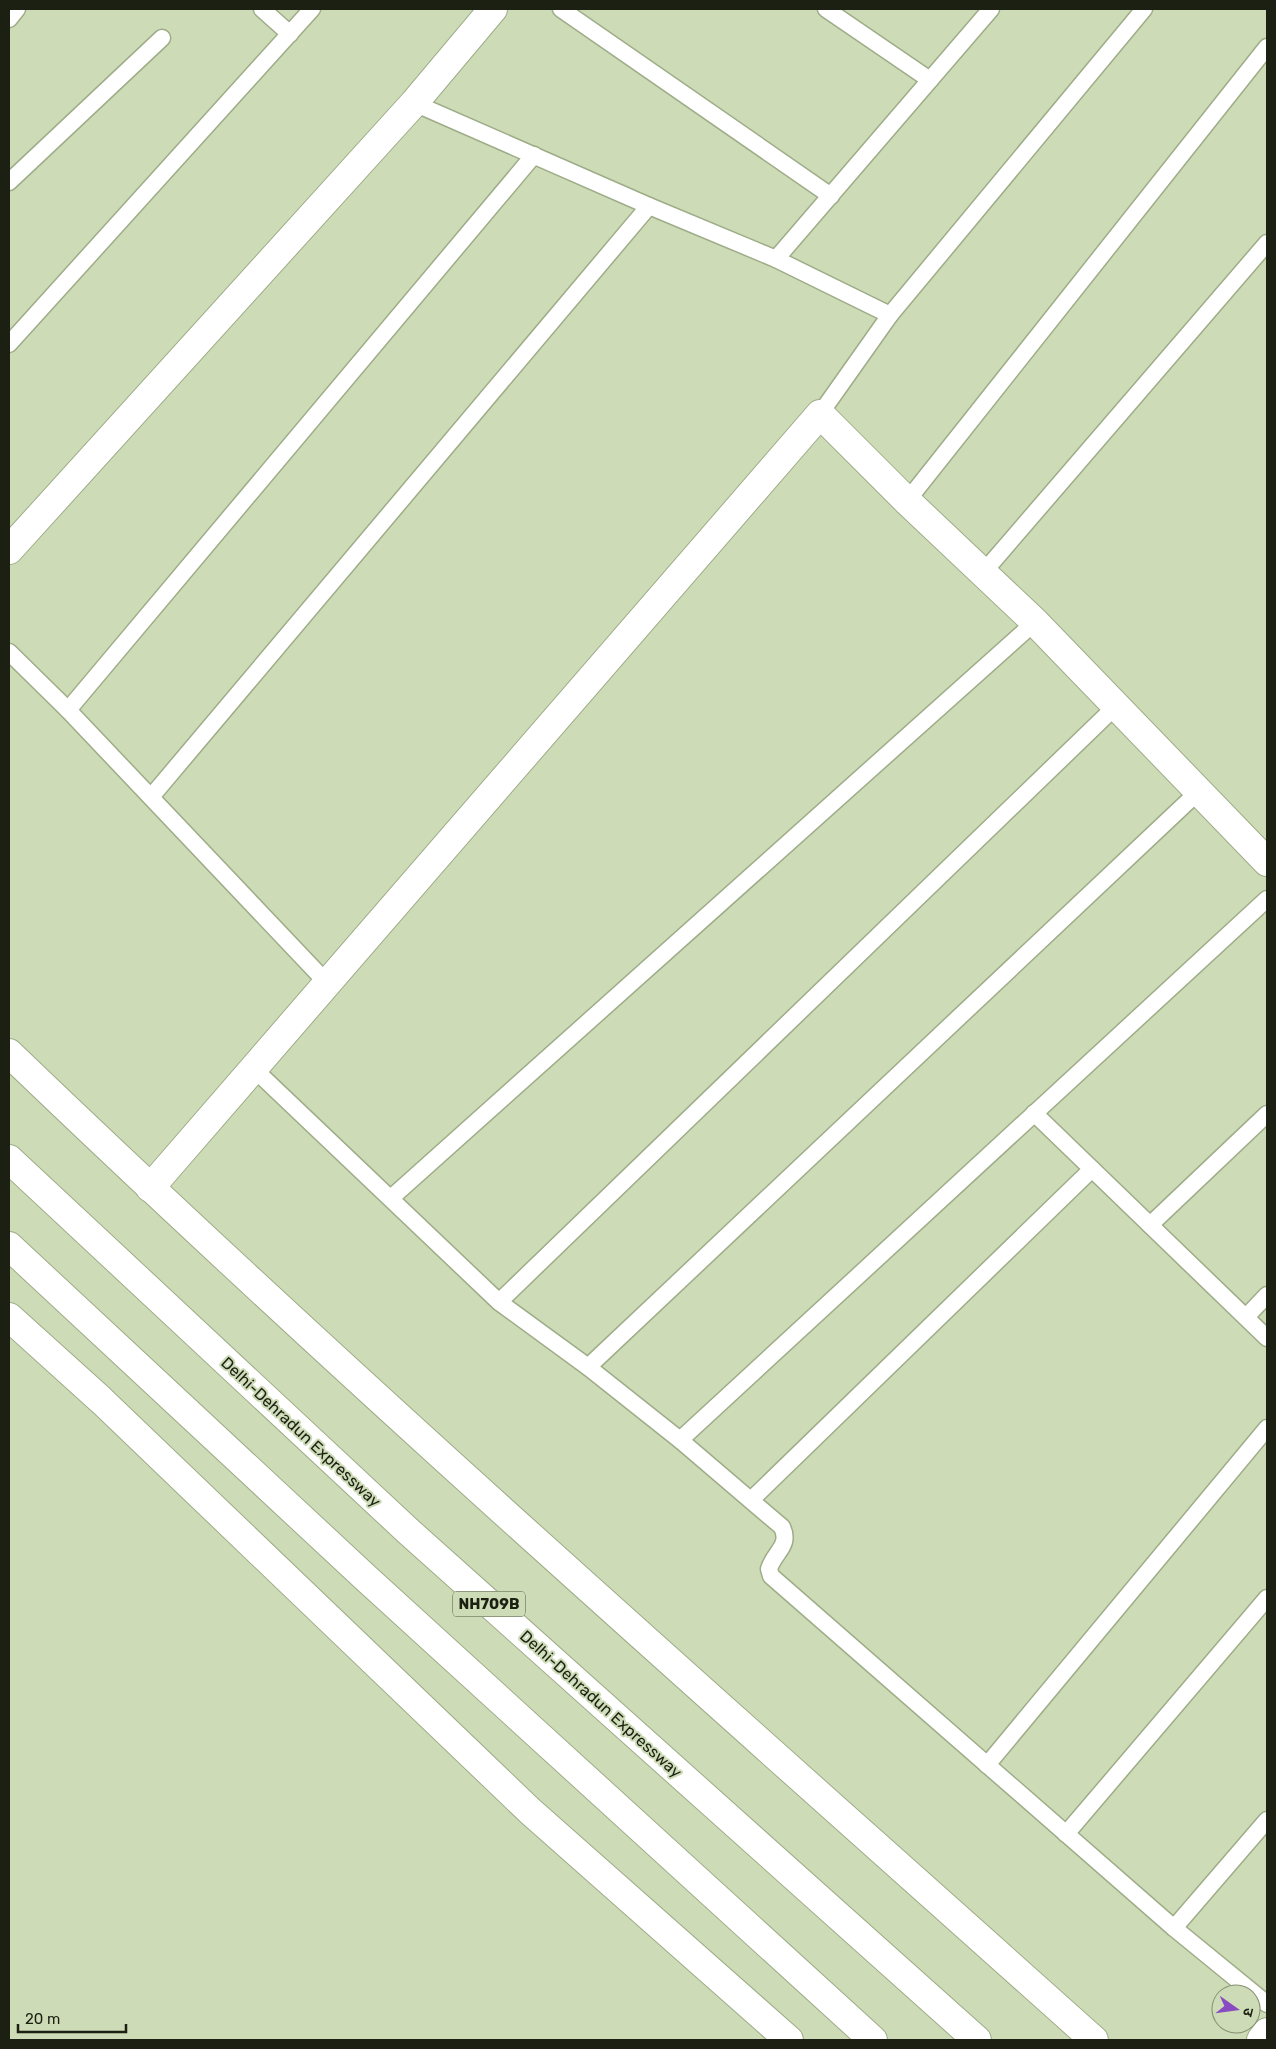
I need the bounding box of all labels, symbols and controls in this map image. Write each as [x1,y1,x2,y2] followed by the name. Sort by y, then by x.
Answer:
[217,1353,385,1511] street label: Delhi-Dehradun Expressway
[453,1592,525,1616] road number: NH709B
[516,1626,686,1782] street label: Delhi-Dehradun Expressway
[1211,1984,1261,2034] north arrow
[18,2002,125,2034] scale bar
[1239,2006,1257,2019] text: उ
[25,2010,60,2028] text: 20 m

